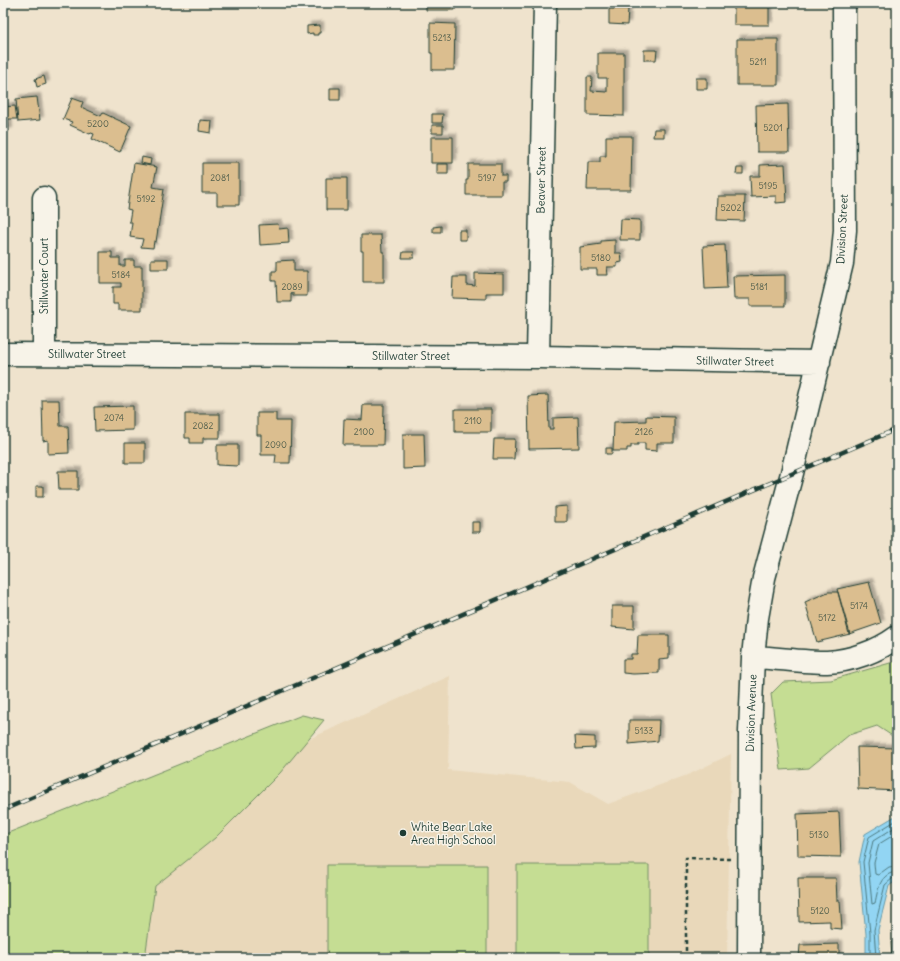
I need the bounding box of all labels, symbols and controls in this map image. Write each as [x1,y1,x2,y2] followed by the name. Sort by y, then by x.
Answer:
[433,32,451,43] house number: 5213
[749,56,767,67] house number: 5211
[87,118,109,129] house number: 5200
[763,122,783,133] house number: 5201
[533,146,549,214] street label: Beaver Street
[210,172,230,183] house number: 2081
[478,172,497,183] house number: 5197
[758,180,778,191] house number: 5195
[137,193,155,204] house number: 5192
[833,193,851,264] street label: Division Street
[721,202,742,213] house number: 5202
[37,237,51,314] street label: Stillwater Court
[591,252,611,263] house number: 5180
[111,269,131,280] house number: 5184
[281,281,303,292] house number: 2089
[750,281,768,292] house number: 5181
[48,347,126,361] street label: Stillwater Street
[372,349,450,363] street label: Stillwater Street
[696,353,774,369] street label: Stillwater Street
[104,412,124,423] house number: 2074
[464,415,482,426] house number: 2110
[193,420,214,431] house number: 2082
[354,426,374,437] house number: 2100
[635,426,653,437] house number: 2126
[265,439,287,450] house number: 2090
[850,600,868,611] house number: 5174
[818,612,836,623] house number: 5172
[743,674,759,752] street label: Division Avenue
[635,725,653,736] house number: 5133
[411,820,495,847] place label: White Bear Lake Area High School
[398,828,408,838] marker: White Bear Lake Area High School
[809,829,829,840] house number: 5130
[810,905,830,916] house number: 5120

